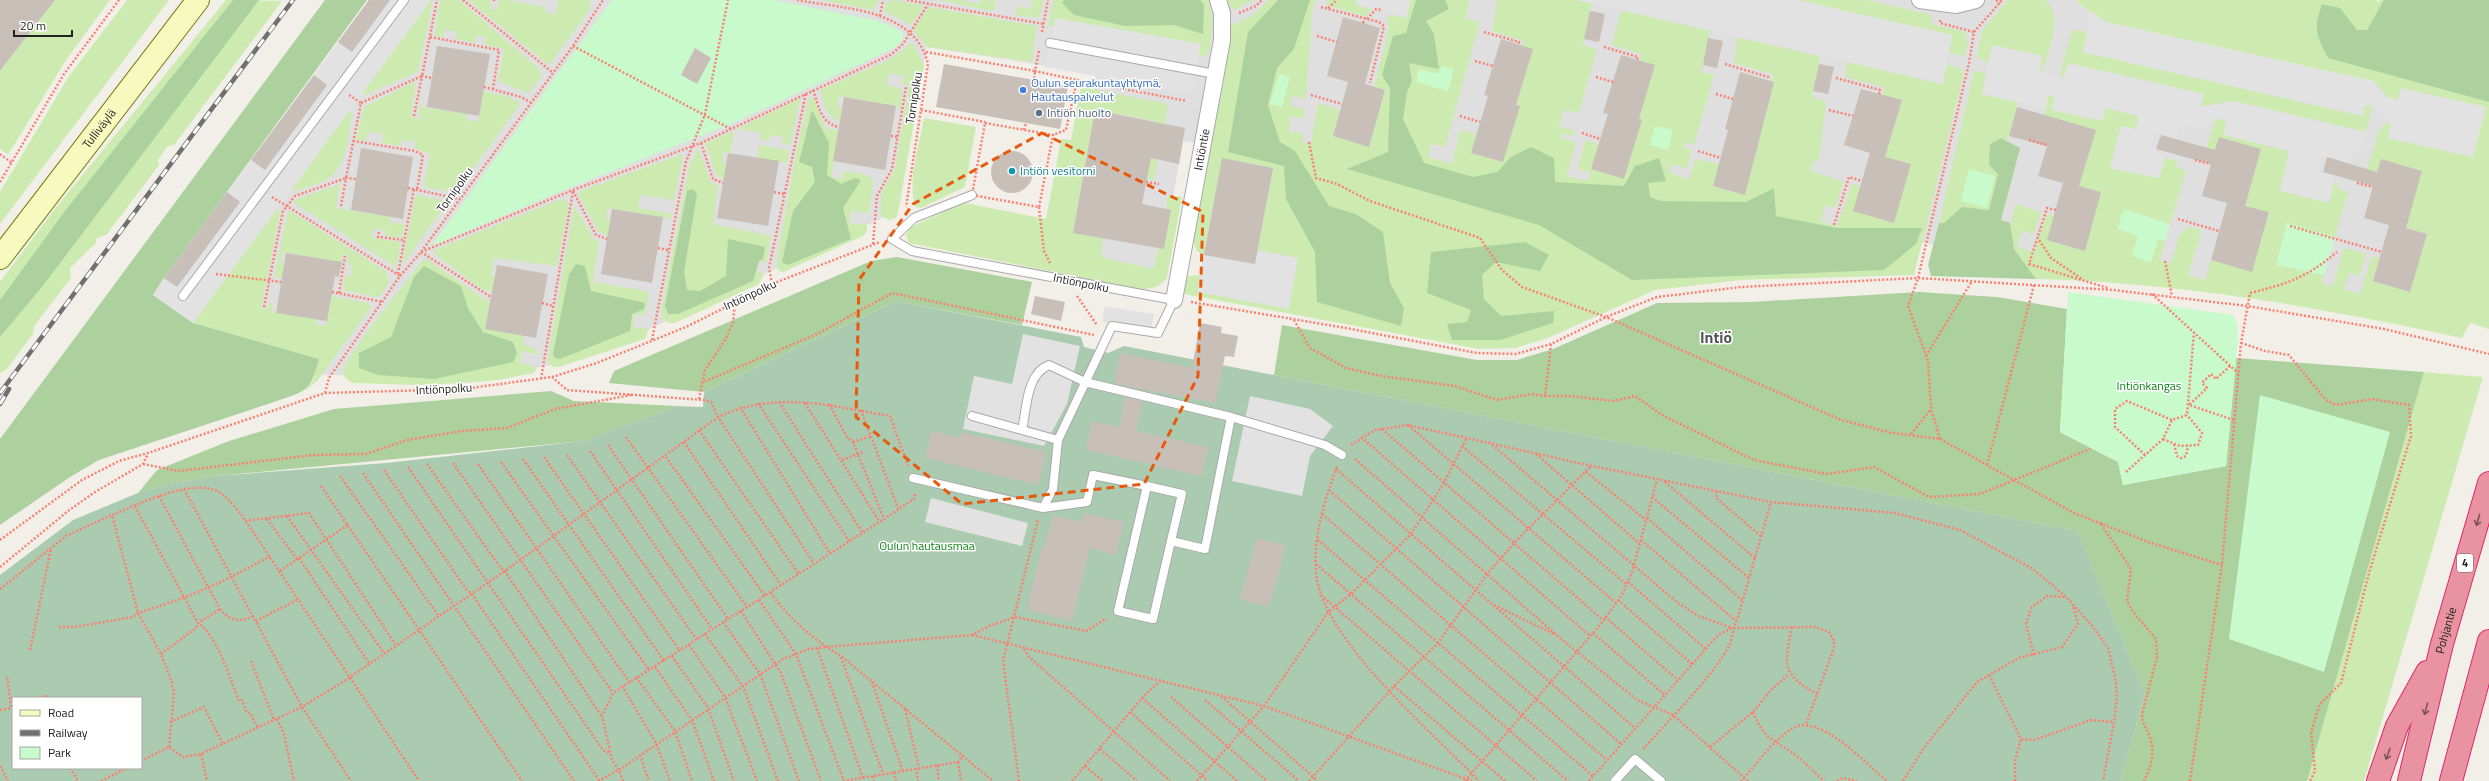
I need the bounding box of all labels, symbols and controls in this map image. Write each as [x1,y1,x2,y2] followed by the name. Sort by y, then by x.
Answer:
[14,12,72,38] scale bar
[20,16,46,35] text: 20 m
[900,71,927,125] street label: Tornipolku
[1031,73,1161,106] place label: Oulun seurakuntayhtymä, Hautauspalvelut
[1018,85,1028,95] marker: Oulun seurakuntayhtymä, Hautauspalvelut
[1047,103,1111,122] place label: Intiön huolto
[77,104,120,152] street label: Tulliväylä
[1034,108,1044,118] marker: Intiön huolto
[1188,127,1214,172] street label: Intiöntie
[1020,161,1095,180] place label: Intiön vesitorni
[432,163,478,216] street label: Tornipolku
[1007,166,1017,176] marker: Intiön vesitorni
[1052,268,1111,297] street label: Intiönpolku
[720,274,779,315] street label: Intiönpolku
[1700,325,1732,349] district label: Intiö
[2117,376,2182,395] park label: Intiönkangas
[415,378,473,399] street label: Intiönpolku
[2474,513,2481,526] one-way arrow
[879,536,975,555] park label: Oulun hautausmaa
[2457,554,2473,572] road number: 4
[2430,605,2461,656] street label: Pohjantie
[12,697,142,769] legend
[48,703,74,722] text: Road
[2422,703,2429,716] one-way arrow
[48,723,88,742] text: Railway
[48,743,71,762] text: Park
[2384,747,2391,760] one-way arrow

